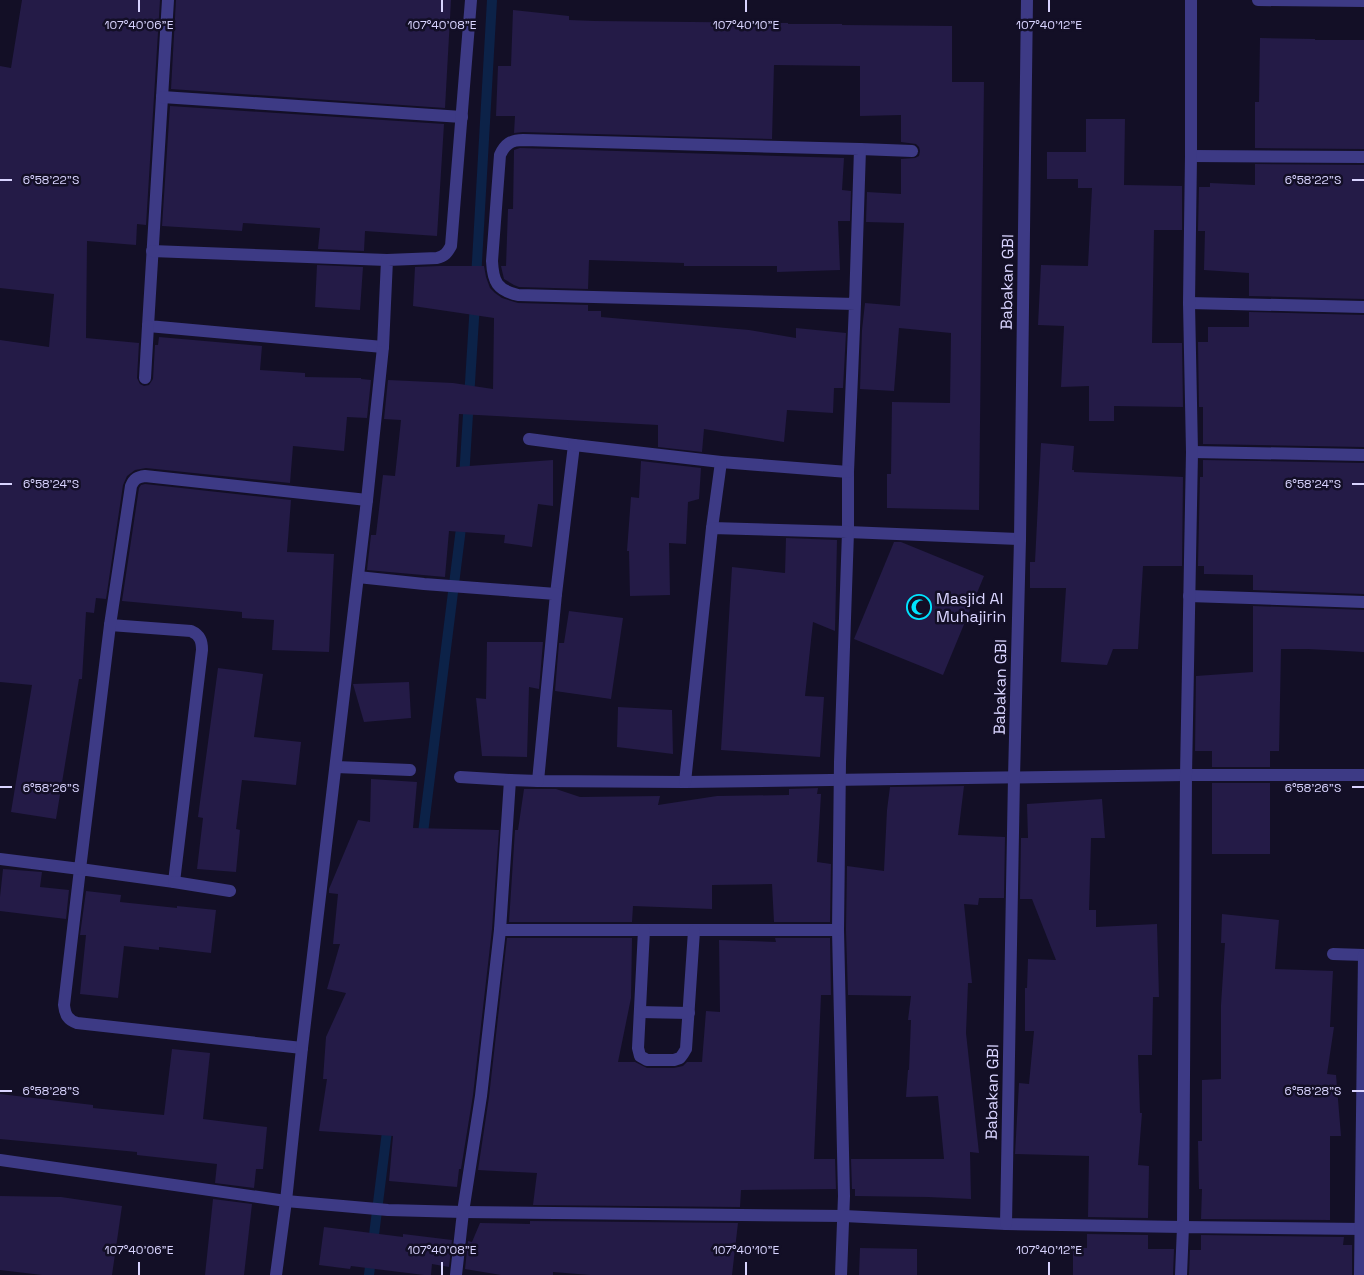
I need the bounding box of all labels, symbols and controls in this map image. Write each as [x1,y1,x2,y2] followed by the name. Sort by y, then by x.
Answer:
[105,17,174,33] text: 107°40'06"E
[407,17,477,33] text: 107°40'08"E
[713,17,780,33] text: 107°40'10"E
[1016,17,1082,33] text: 107°40'12"E
[23,172,79,188] text: 6°58'22"S
[1285,172,1341,188] text: 6°58'22"S
[996,234,1018,330] street label: Babakan GBI
[23,476,79,492] text: 6°58'24"S
[1285,476,1341,492] text: 6°58'24"S
[936,588,1006,627] place label: Masjid Al Muhajirin
[906,594,932,620] mosque icon: Masjid Al Muhajirin
[989,639,1011,735] street label: Babakan GBI
[23,780,79,796] text: 6°58'26"S
[1285,780,1341,796] text: 6°58'26"S
[981,1044,1003,1140] street label: Babakan GBI
[23,1083,79,1099] text: 6°58'28"S
[1285,1083,1341,1099] text: 6°58'28"S
[105,1242,174,1258] text: 107°40'06"E
[407,1242,477,1258] text: 107°40'08"E
[713,1242,780,1258] text: 107°40'10"E
[1016,1242,1082,1258] text: 107°40'12"E

